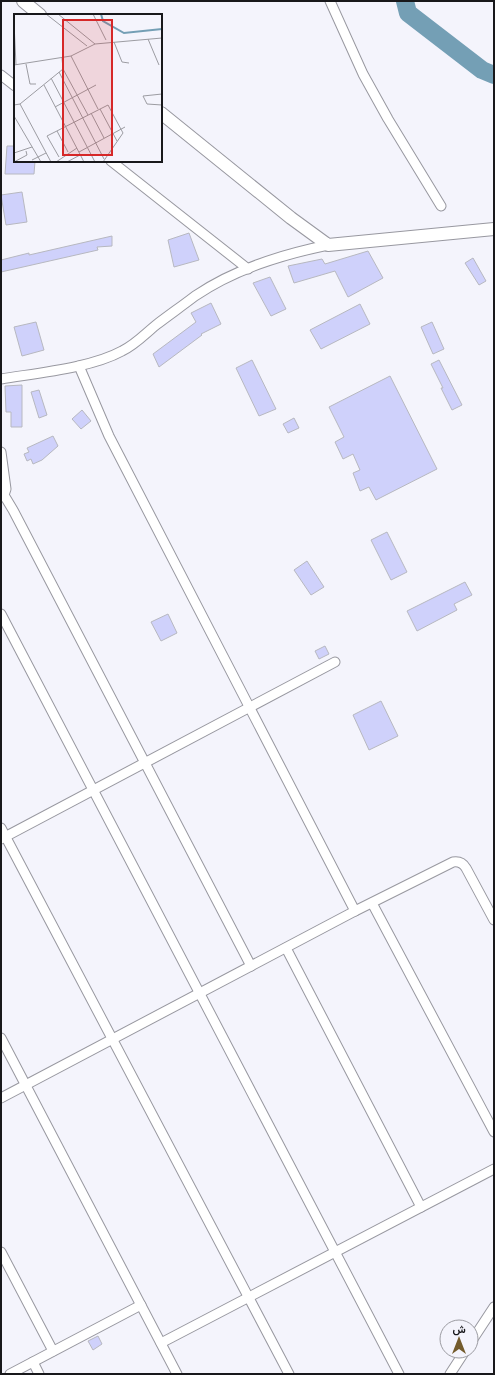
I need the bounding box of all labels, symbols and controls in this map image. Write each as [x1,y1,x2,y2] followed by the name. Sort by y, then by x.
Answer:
[14,14,162,162] inset map
[439,1319,479,1359] north arrow
[452,1322,466,1336] text: ش

